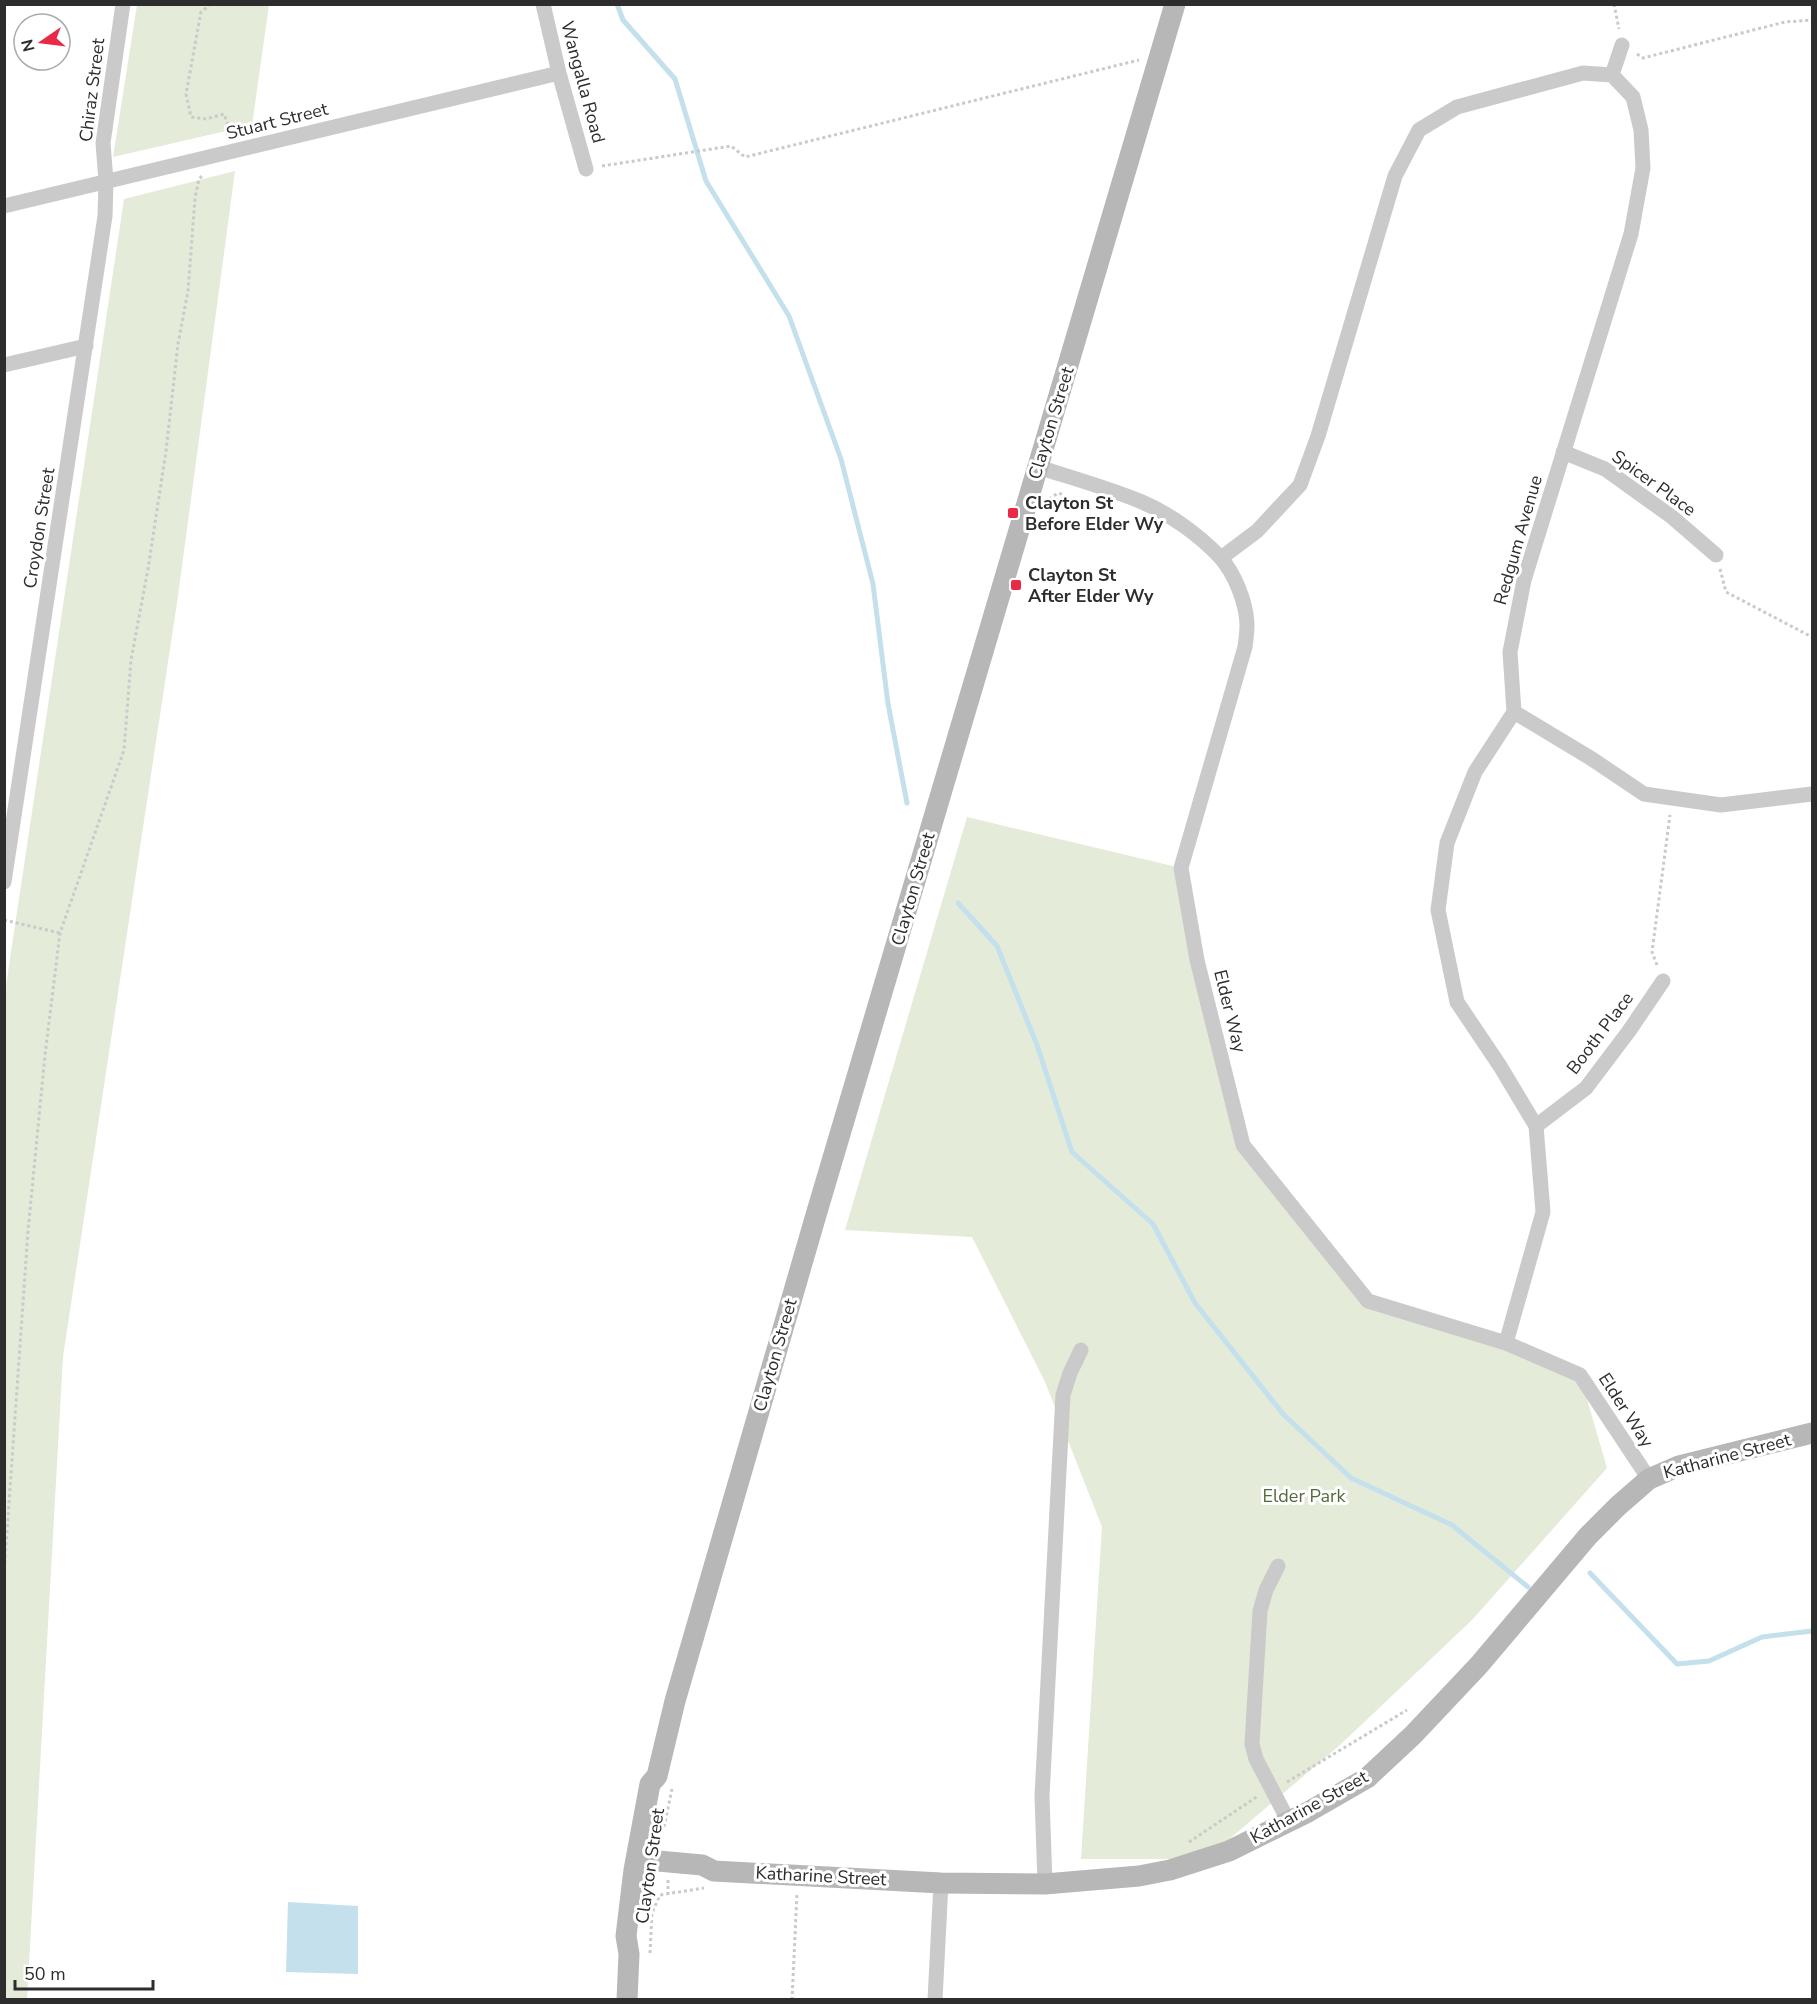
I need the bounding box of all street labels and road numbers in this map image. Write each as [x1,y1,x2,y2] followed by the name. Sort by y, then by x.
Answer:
[555,18,611,146] street label: Wangalla Road
[74,36,110,143] street label: Chiraz Street
[224,97,331,145] street label: Stuart Street
[1022,363,1080,482] street label: Clayton Street
[1607,444,1701,522] street label: Spicer Place
[18,465,60,590] street label: Croydon Street
[1488,472,1548,608] street label: Redgum Avenue
[885,829,941,948] street label: Clayton Street
[1208,967,1252,1056] street label: Elder Way
[1561,987,1639,1079] street label: Booth Place
[747,1295,803,1414] street label: Clayton Street
[1593,1368,1659,1453] street label: Elder Way
[1661,1427,1794,1485] street label: Katharine Street
[1246,1764,1373,1849] street label: Katharine Street
[630,1806,670,1925] street label: Clayton Street
[755,1861,888,1891] street label: Katharine Street

